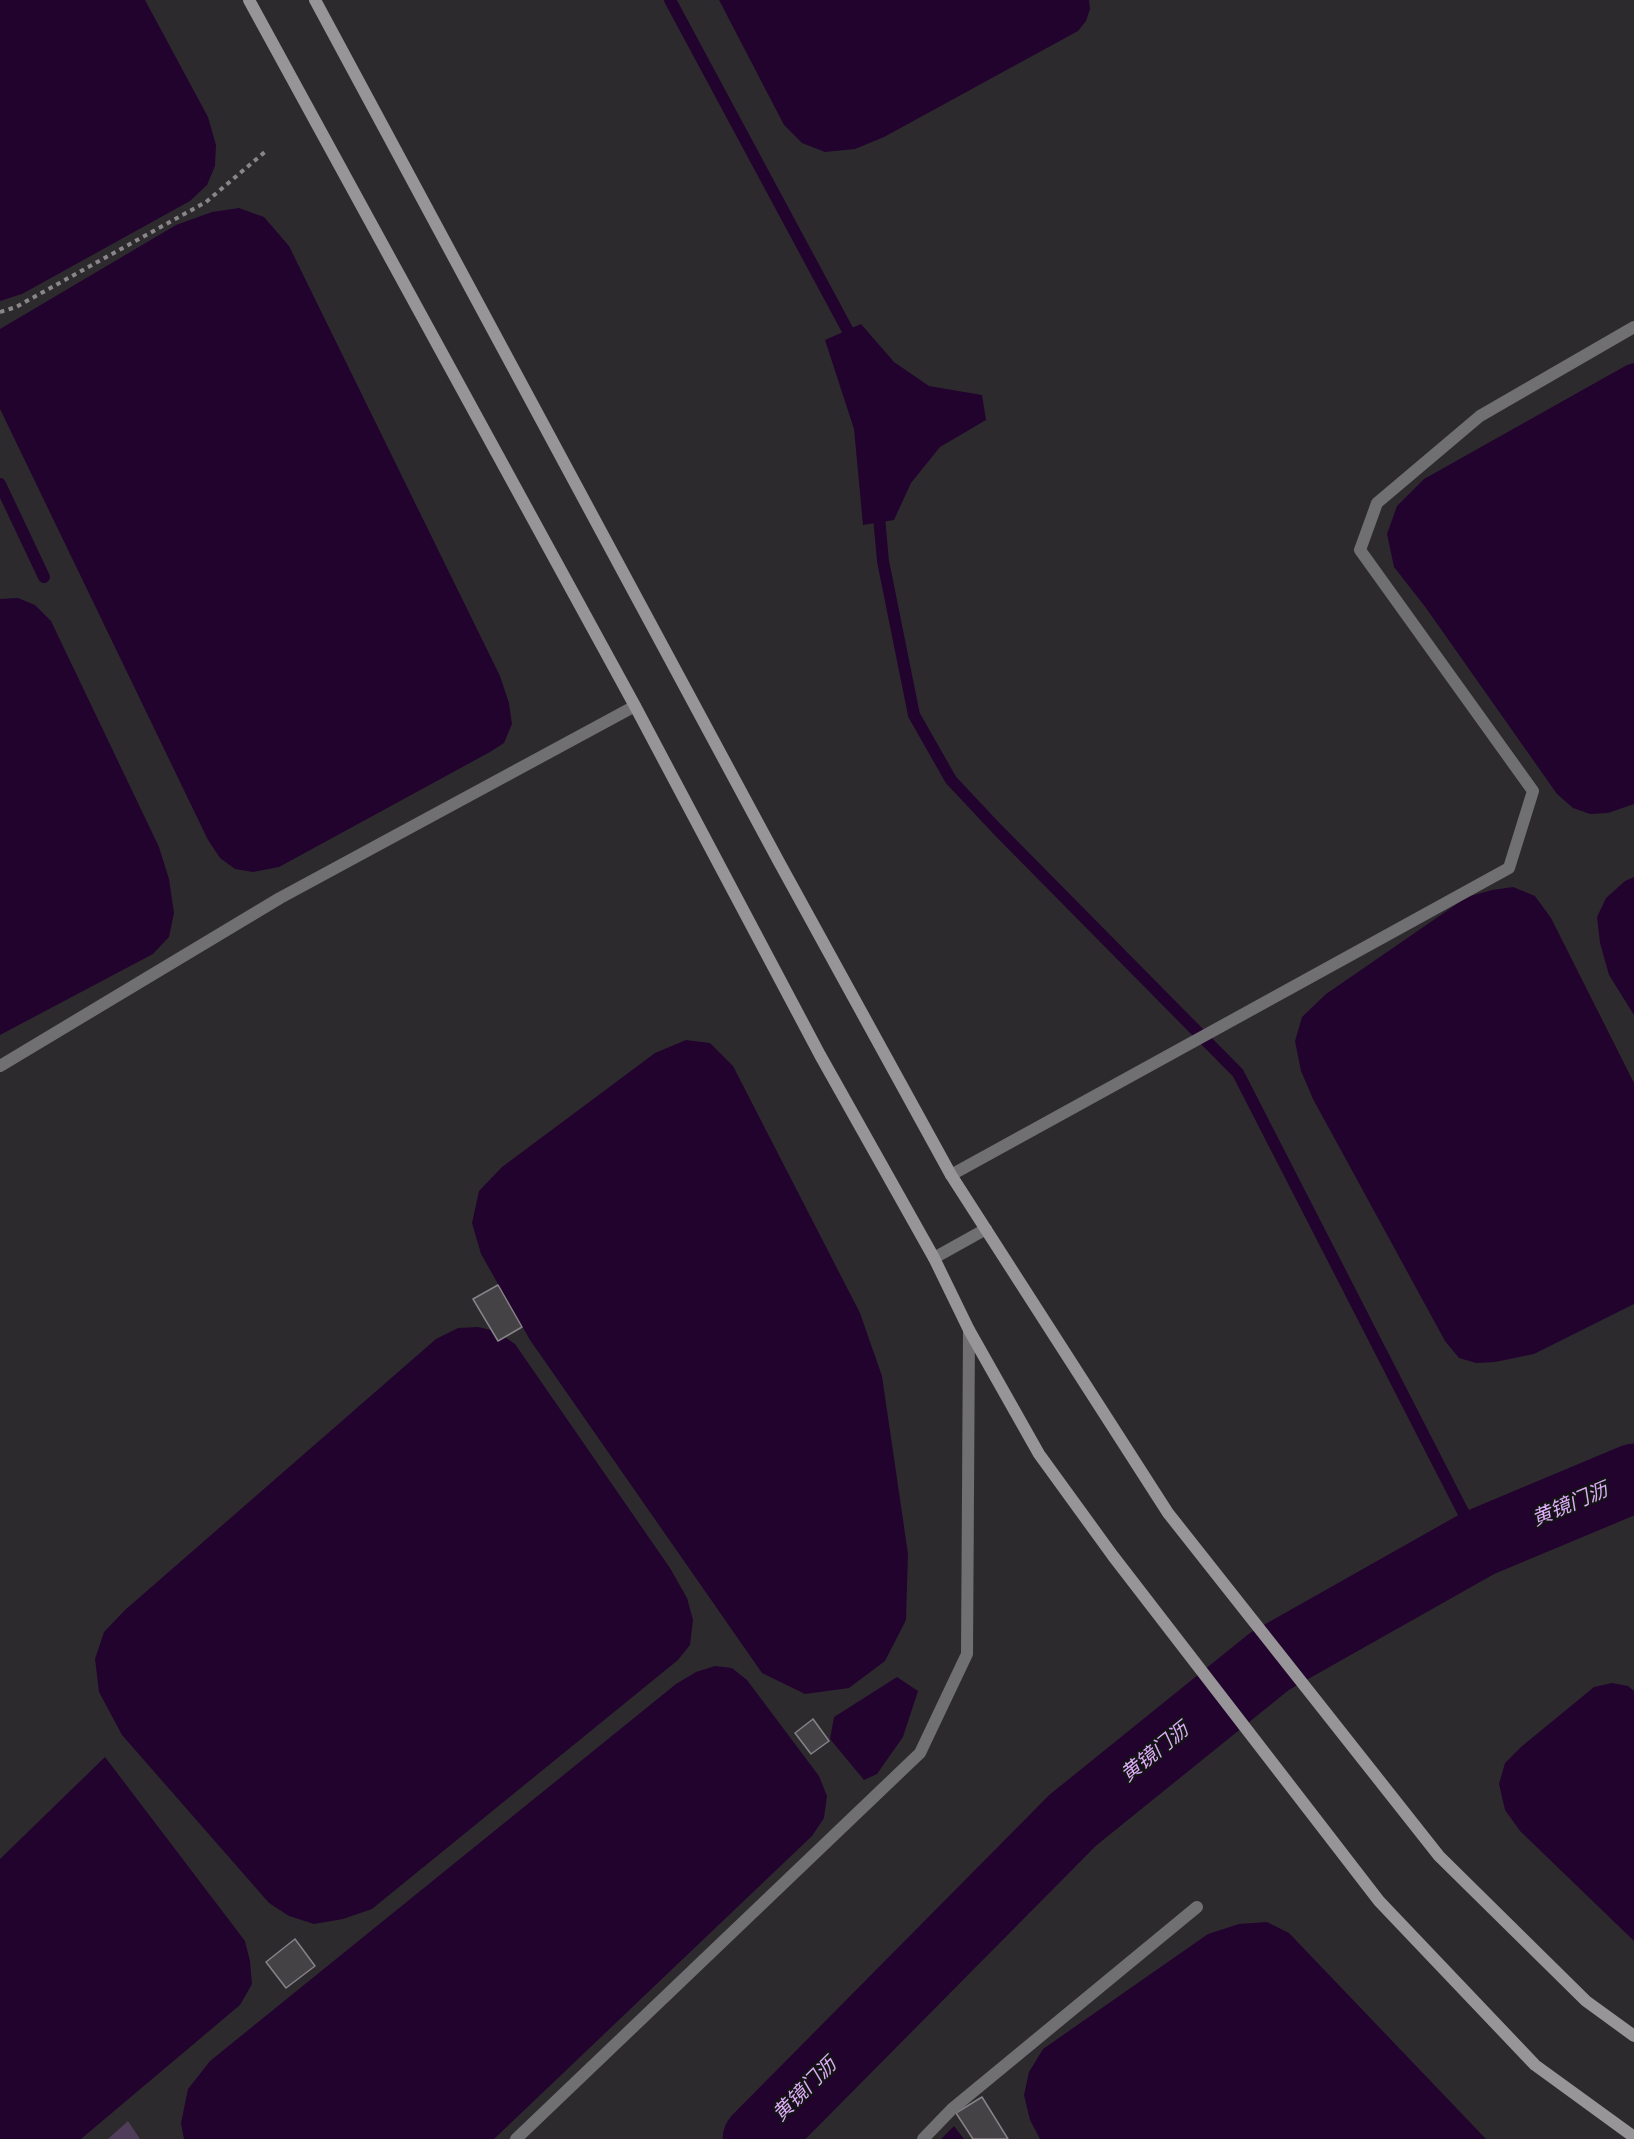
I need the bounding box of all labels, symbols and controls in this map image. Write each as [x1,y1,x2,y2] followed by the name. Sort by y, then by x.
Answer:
[1528,1478,1612,1532] water label: 黄镜门沥
[1116,1719,1194,1787] water label: 黄镜门沥
[768,2053,842,2127] water label: 黄镜门沥

